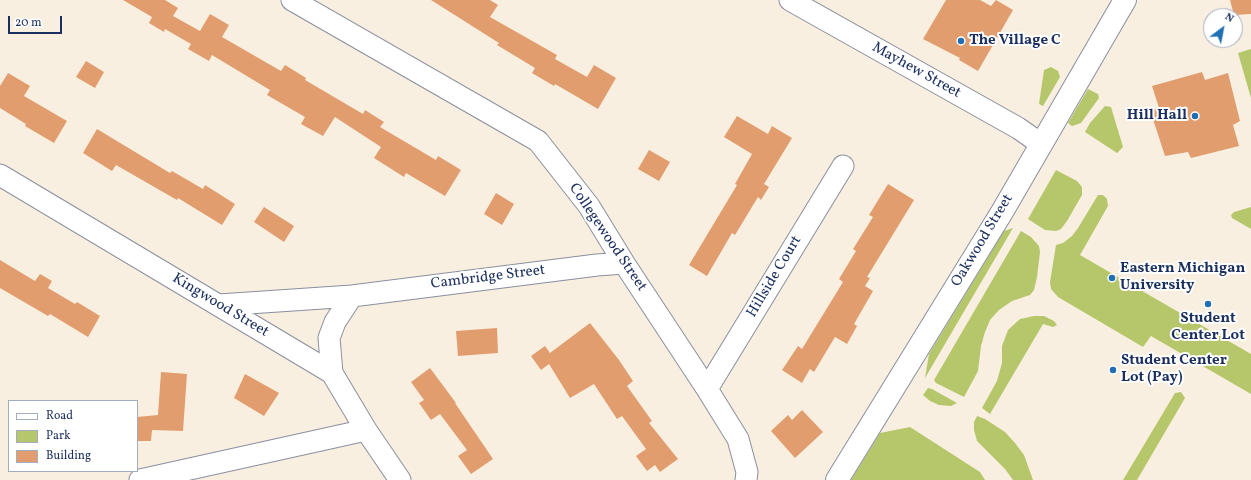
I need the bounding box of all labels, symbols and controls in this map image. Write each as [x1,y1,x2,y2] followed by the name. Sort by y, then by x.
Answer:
[10,8,64,34] scale bar
[1203,8,1243,48] north arrow
[1222,10,1236,27] text: N
[15,15,42,31] text: 20 m
[969,32,1061,50] place label: The Village C
[956,36,966,46] marker: The Village C
[868,39,964,103] street label: Mayhew Street
[1127,107,1187,125] place label: Hill Hall
[1190,111,1200,121] marker: Hill Hall
[564,181,650,295] street label: Collegewood Street
[948,191,1018,291] street label: Oakwood Street
[744,233,806,321] street label: Hillside Court
[1120,260,1245,295] place label: Eastern Michigan University
[430,262,546,294] street label: Cambridge Street
[168,270,272,342] street label: Kingwood Street
[1107,273,1117,283] marker: Eastern Michigan University
[1203,299,1213,309] marker: Student Center Lot
[1171,310,1245,345] place label: Student Center Lot
[1121,352,1227,387] place label: Student Center Lot (Pay)
[1108,365,1118,375] marker: Student Center Lot (Pay)
[8,400,138,472] legend
[46,408,73,424] text: Road
[46,428,71,444] text: Park
[46,448,91,464] text: Building

